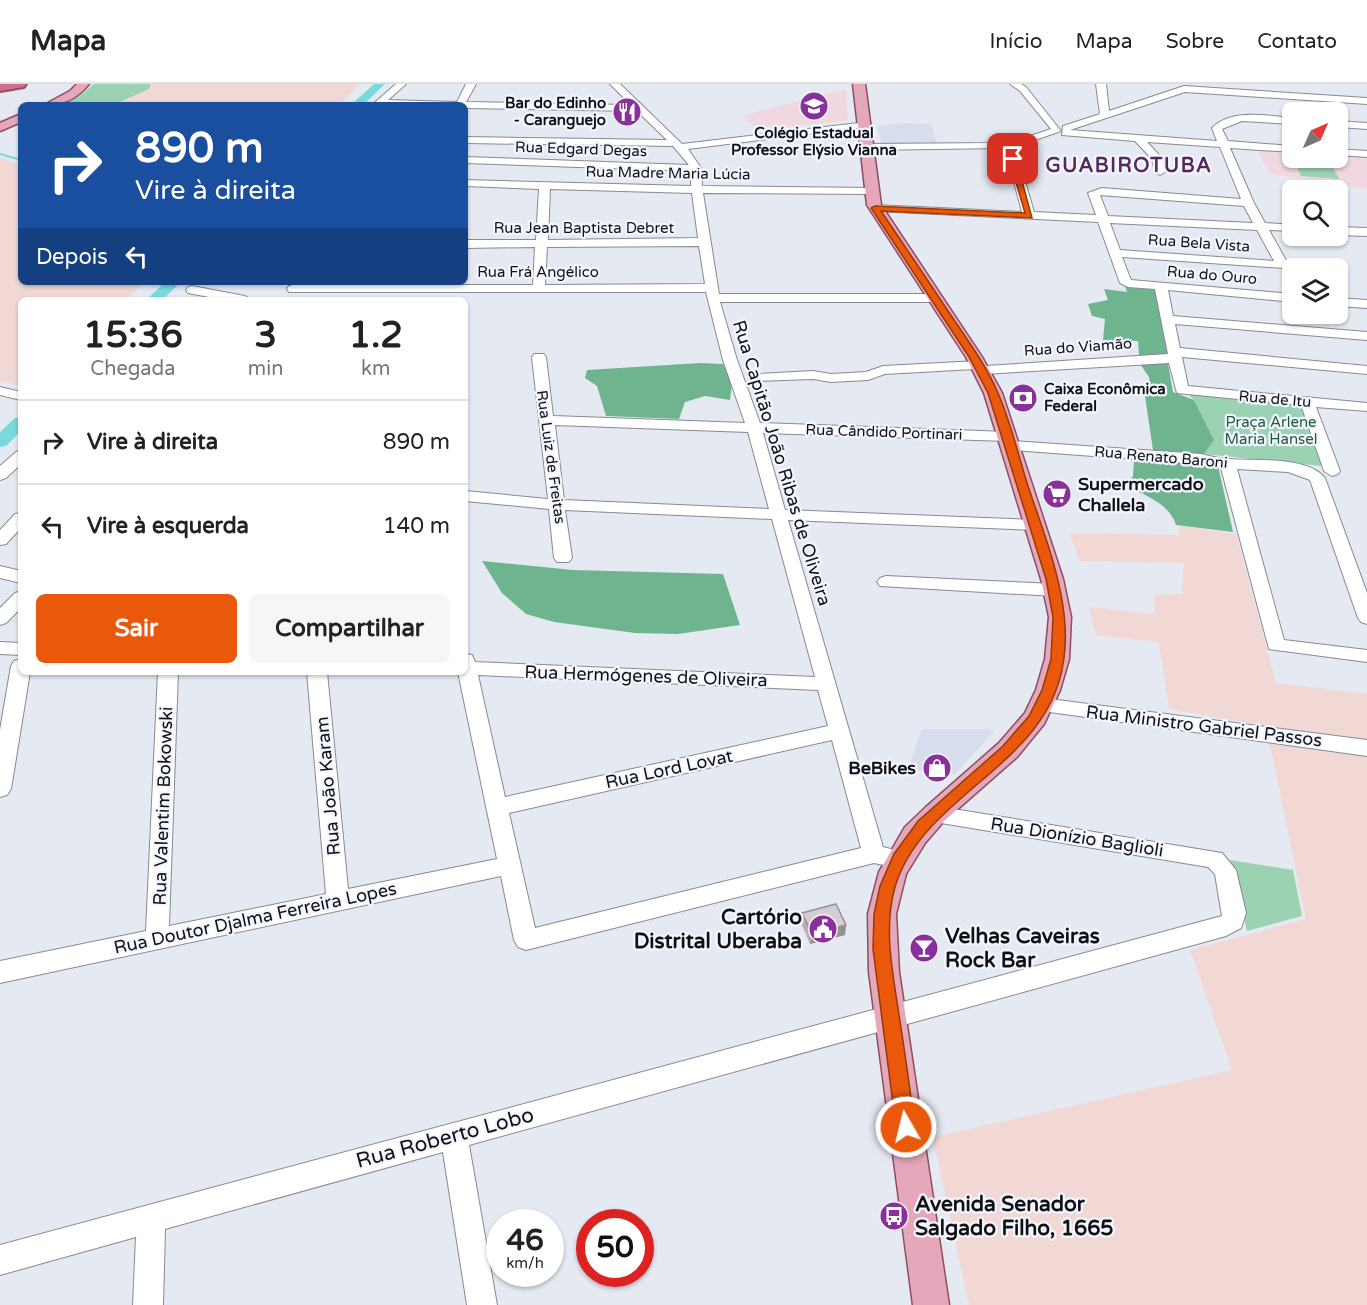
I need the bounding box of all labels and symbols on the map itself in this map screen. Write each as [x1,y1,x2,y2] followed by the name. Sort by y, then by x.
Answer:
[798,90,830,122] school or university icon: Colégio Estadual Professor Elýsio Vianna
[505,94,606,130] place label: Bar do Edinho - Caranguejo
[611,96,643,128] restaurant icon: Bar do Edinho - Caranguejo
[1282,102,1348,168] north arrow
[731,124,897,160] place label: Colégio Estadual Professor Elýsio Vianna
[987,133,1038,184] pin
[515,138,647,160] street label: Rua Edgard Degas
[1046,154,1212,178] district label: GUABIROTUBA
[585,163,751,183] street label: Rua Madre Maria Lúcia
[494,219,675,237] street label: Rua Jean Baptista Debret
[1147,230,1251,256] street label: Rua Bela Vista
[1166,262,1258,288] street label: Rua do Ouro
[477,263,599,281] street label: Rua Frá Angélico
[728,318,836,608] street label: Rua Capitão João Ribas de Oliveira
[1023,334,1133,360] street label: Rua do Viamão
[1044,380,1166,415] place label: Caixa Econômica Federal
[1007,382,1039,414] bank icon: Caixa Econômica Federal
[1238,387,1312,411] street label: Rua de Itu
[533,389,569,525] street label: Rua Luiz de Freitas
[1224,413,1318,448] park label: Praça Arlene Maria Hansel
[805,420,963,444] street label: Rua Cândido Portinari
[1094,442,1228,472] street label: Rua Renato Baroni
[1078,473,1204,516] place label: Supermercado Challela
[1041,478,1073,510] supermarket icon: Supermercado Challela
[524,661,768,691] street label: Rua Hermógenes de Oliveira
[1085,701,1323,751] street label: Rua Ministro Gabriel Passos
[149,706,177,906] street label: Rua Valentim Bokowski
[311,716,345,856] street label: Rua João Karam
[603,745,735,793] street label: Rua Lord Lovat
[921,752,953,784] shop icon: BeBikes
[848,757,916,779] place label: BeBikes
[989,812,1165,862] street label: Rua Dionízio Baglioli
[112,877,398,959] street label: Rua Doutor Djalma Ferreira Lopes
[634,905,802,954] place label: Cartório Distrital Uberaba
[807,913,839,945] public building icon: Cartório Distrital Uberaba
[945,924,1100,973] place label: Velhas Caveiras Rock Bar
[908,932,940,964] bar icon: Velhas Caveiras Rock Bar
[874,1095,938,1159] position arrow
[353,1102,537,1174] street label: Rua Roberto Lobo
[915,1192,1114,1241] place label: Avenida Senador Salgado Filho, 1665
[878,1200,910,1232] bus stop icon: Avenida Senador Salgado Filho, 1665
[576,1209,654,1287] speed limit sign: 50

